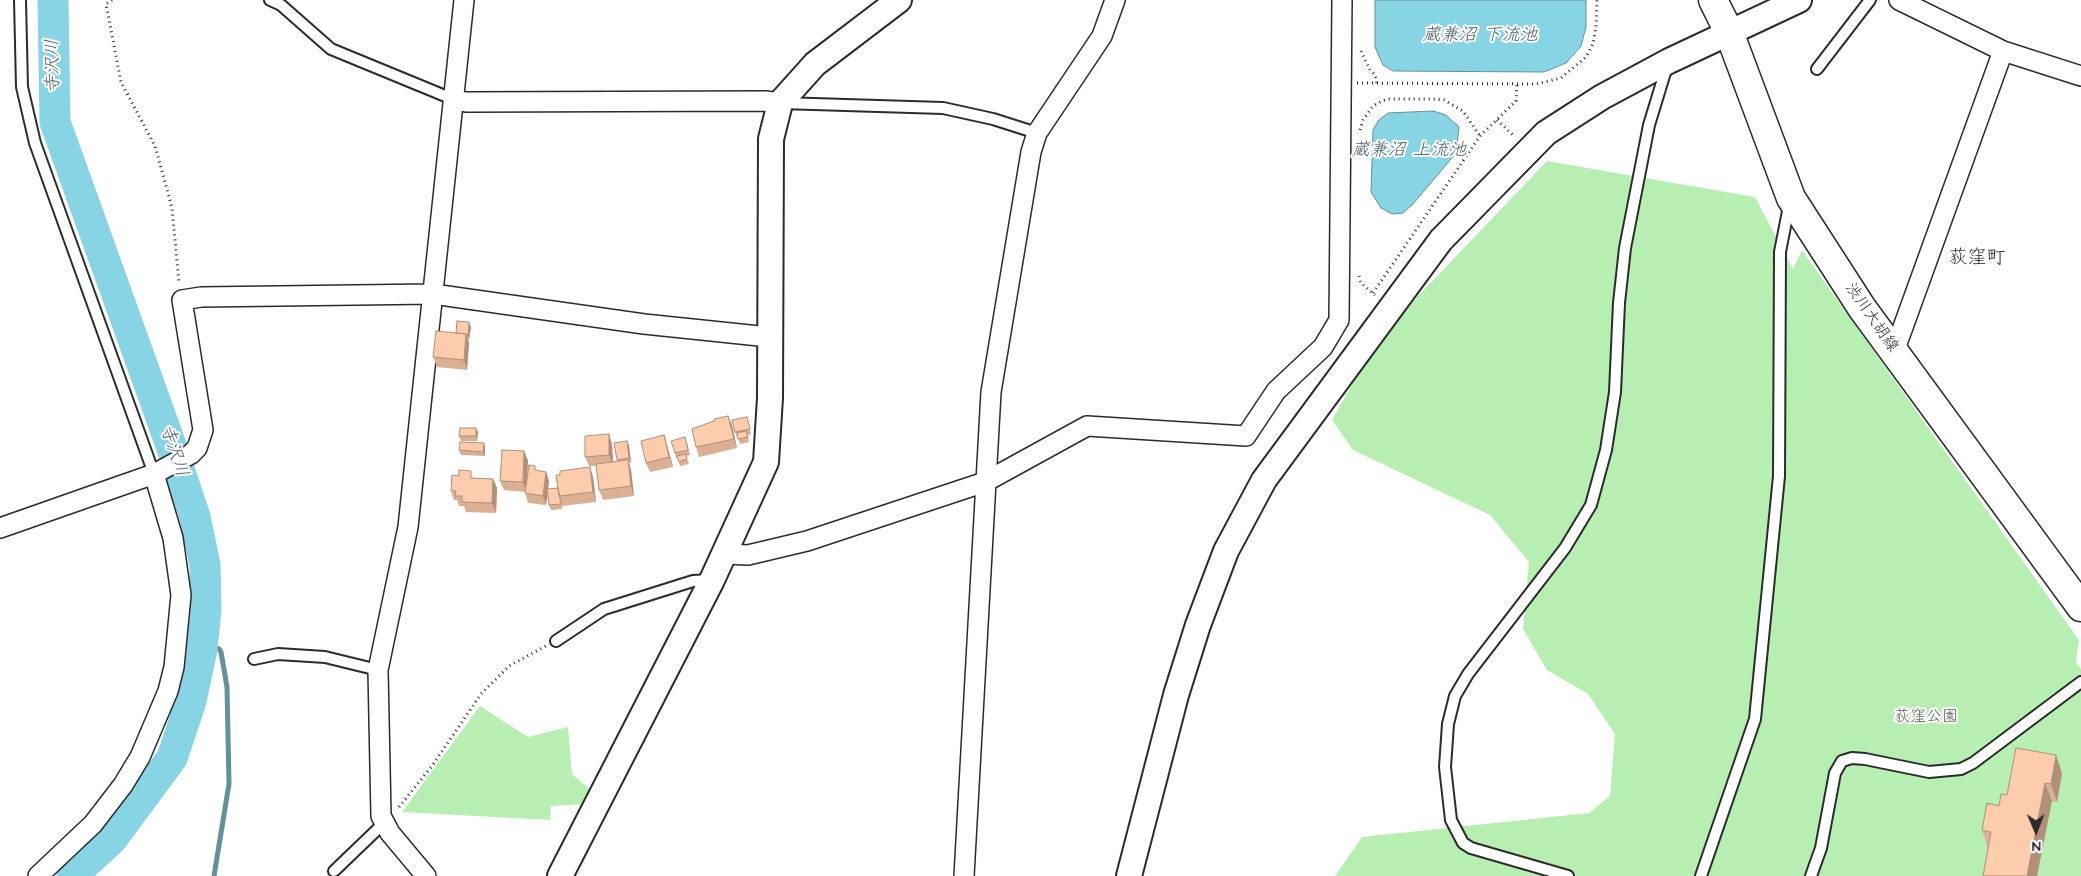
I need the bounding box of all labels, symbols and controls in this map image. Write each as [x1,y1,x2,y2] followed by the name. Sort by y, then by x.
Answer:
[1422,25,1538,47] water label: 蔵兼沼 下流池
[43,39,65,93] water label: 寺沢川
[1351,140,1467,162] water label: 蔵兼沼 上流池
[1949,248,2005,270] district label: 荻窪町
[1840,280,1902,356] street label: 渋川大胡線
[154,422,192,480] water label: 寺沢川
[1894,708,1958,728] park label: 荻窪公園
[2011,806,2061,856] north arrow
[2032,836,2041,856] text: N

